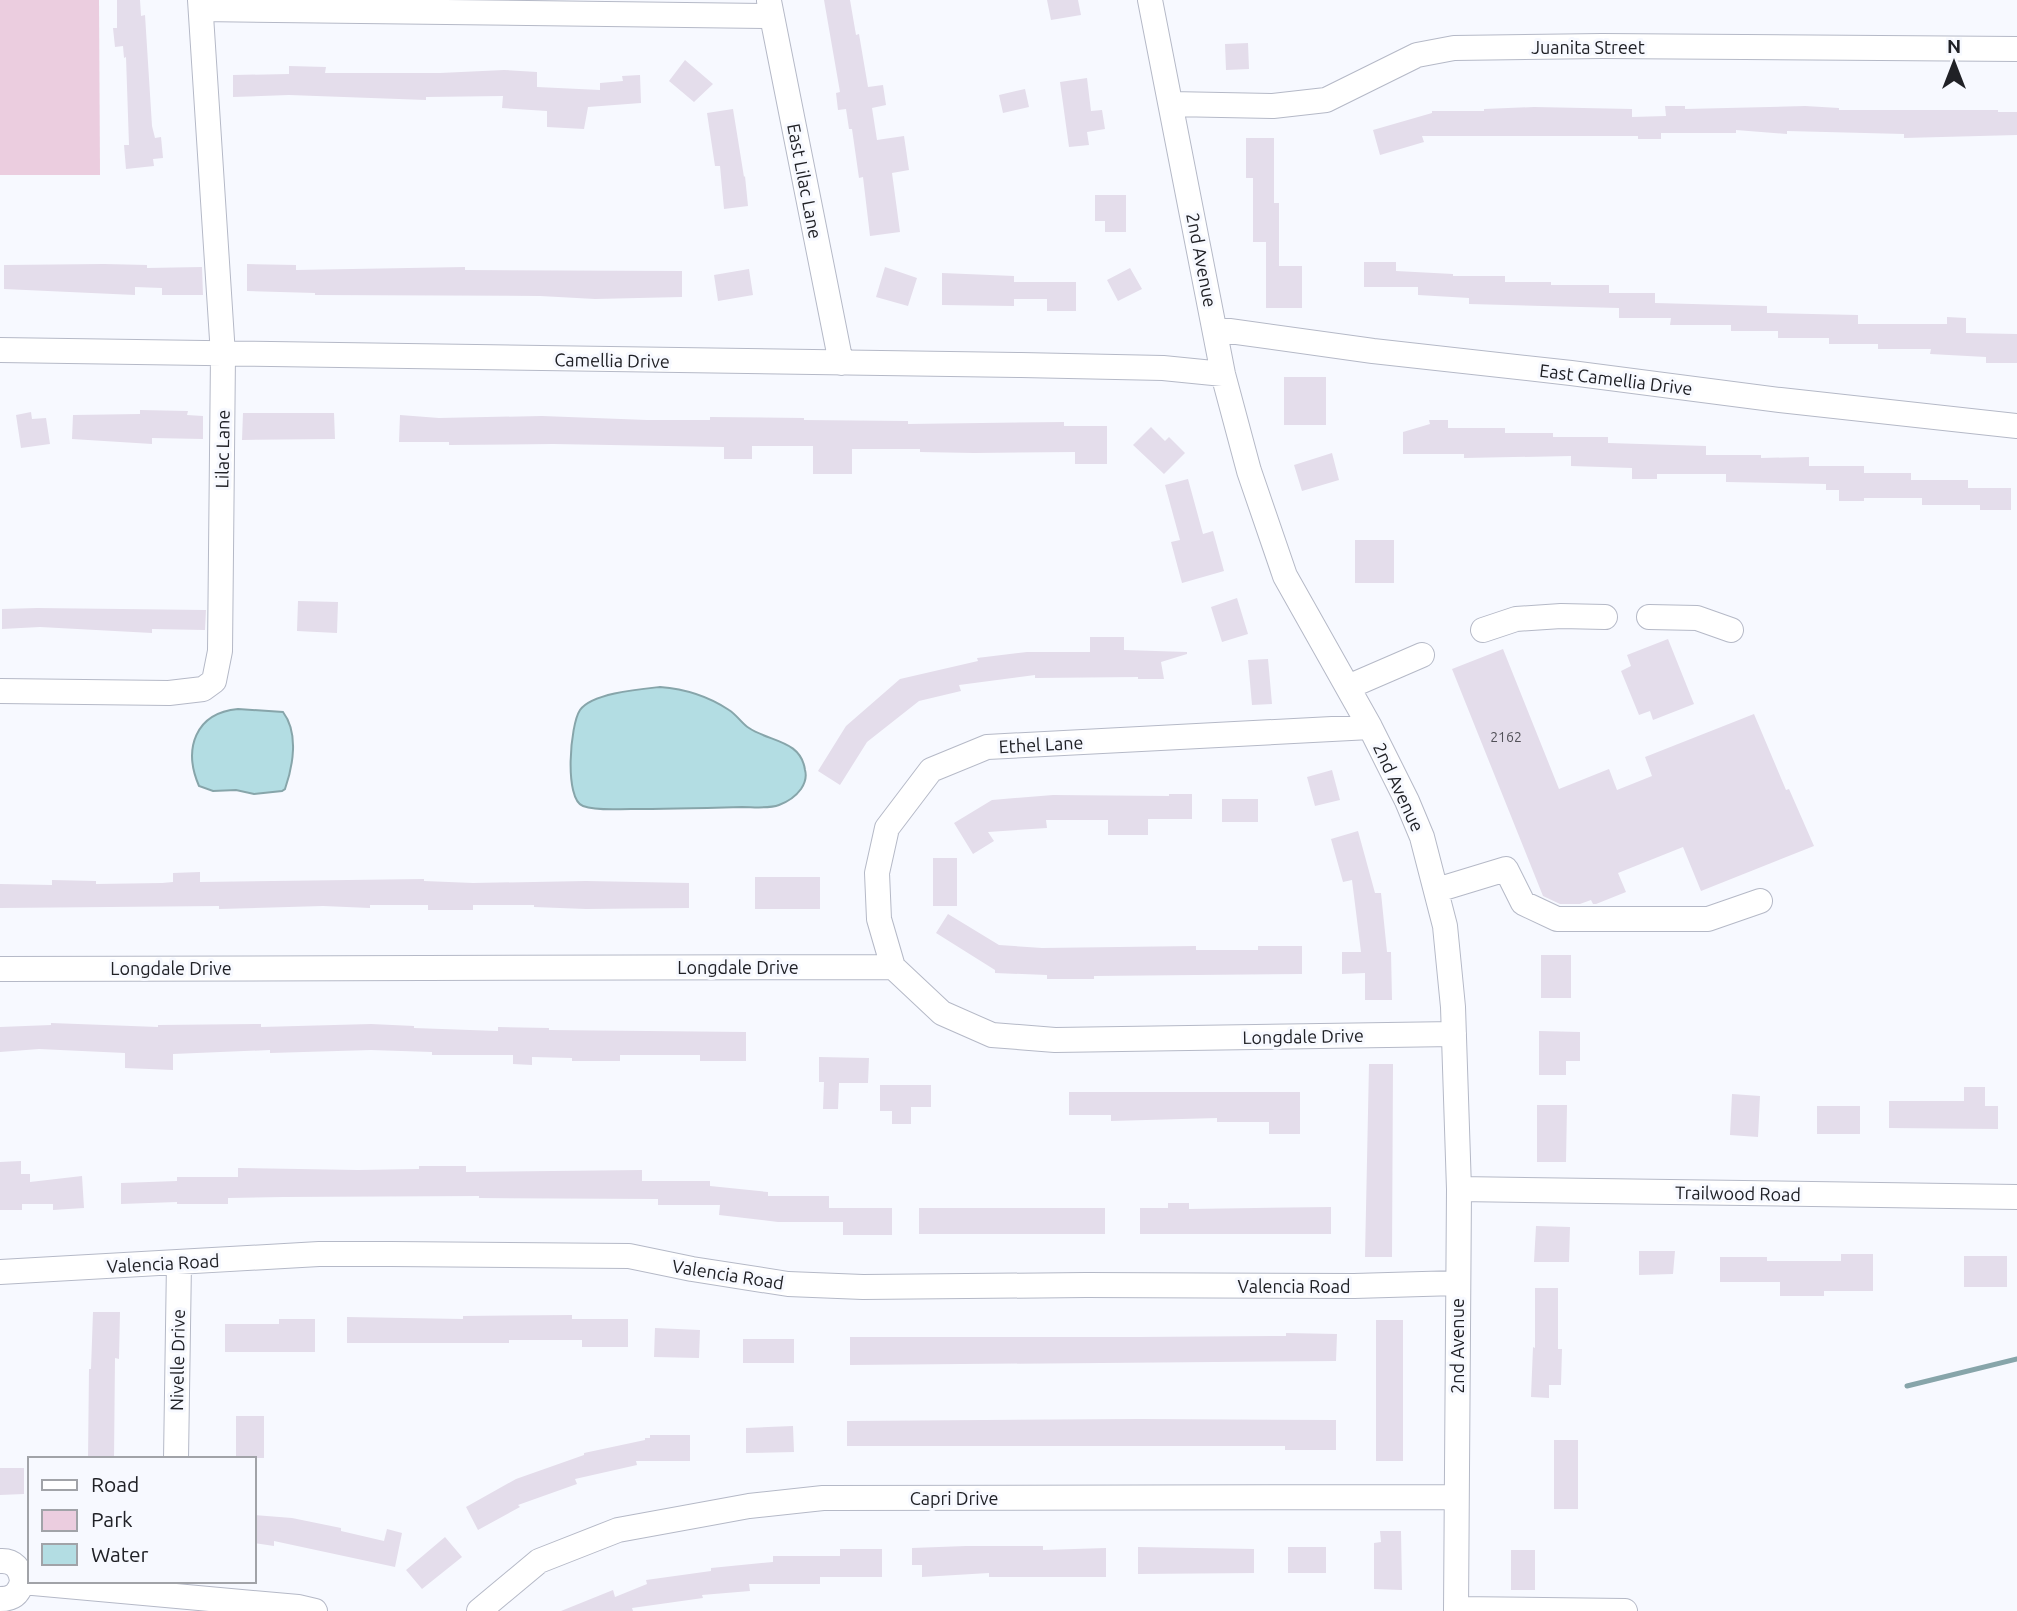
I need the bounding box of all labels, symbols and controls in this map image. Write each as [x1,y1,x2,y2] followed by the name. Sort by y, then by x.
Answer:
[1919,28,1989,98] north arrow
[1947,35,1961,57] text: N
[1531,37,1645,57] street label: Juanita Street
[784,122,826,240] street label: East Lilac Lane
[1183,211,1221,309] street label: 2nd Avenue
[554,349,670,371] street label: Camellia Drive
[1538,360,1694,398] street label: East Camellia Drive
[211,409,233,489] street label: Lilac Lane
[1490,729,1522,745] house number: 2162
[998,732,1084,756] street label: Ethel Lane
[1370,739,1428,835] street label: 2nd Avenue
[677,957,799,977] street label: Longdale Drive
[110,958,232,978] street label: Longdale Drive
[1242,1025,1364,1047] street label: Longdale Drive
[1675,1182,1801,1204] street label: Trailwood Road
[106,1250,220,1276] street label: Valencia Road
[671,1255,785,1293] street label: Valencia Road
[1238,1276,1350,1296] street label: Valencia Road
[1447,1298,1467,1394] street label: 2nd Avenue
[166,1309,188,1411] street label: Nivelle Drive
[28,1457,256,1583] legend
[91,1472,139,1496] text: Road
[910,1488,998,1508] street label: Capri Drive
[91,1507,133,1531] text: Park
[91,1542,149,1566] text: Water

